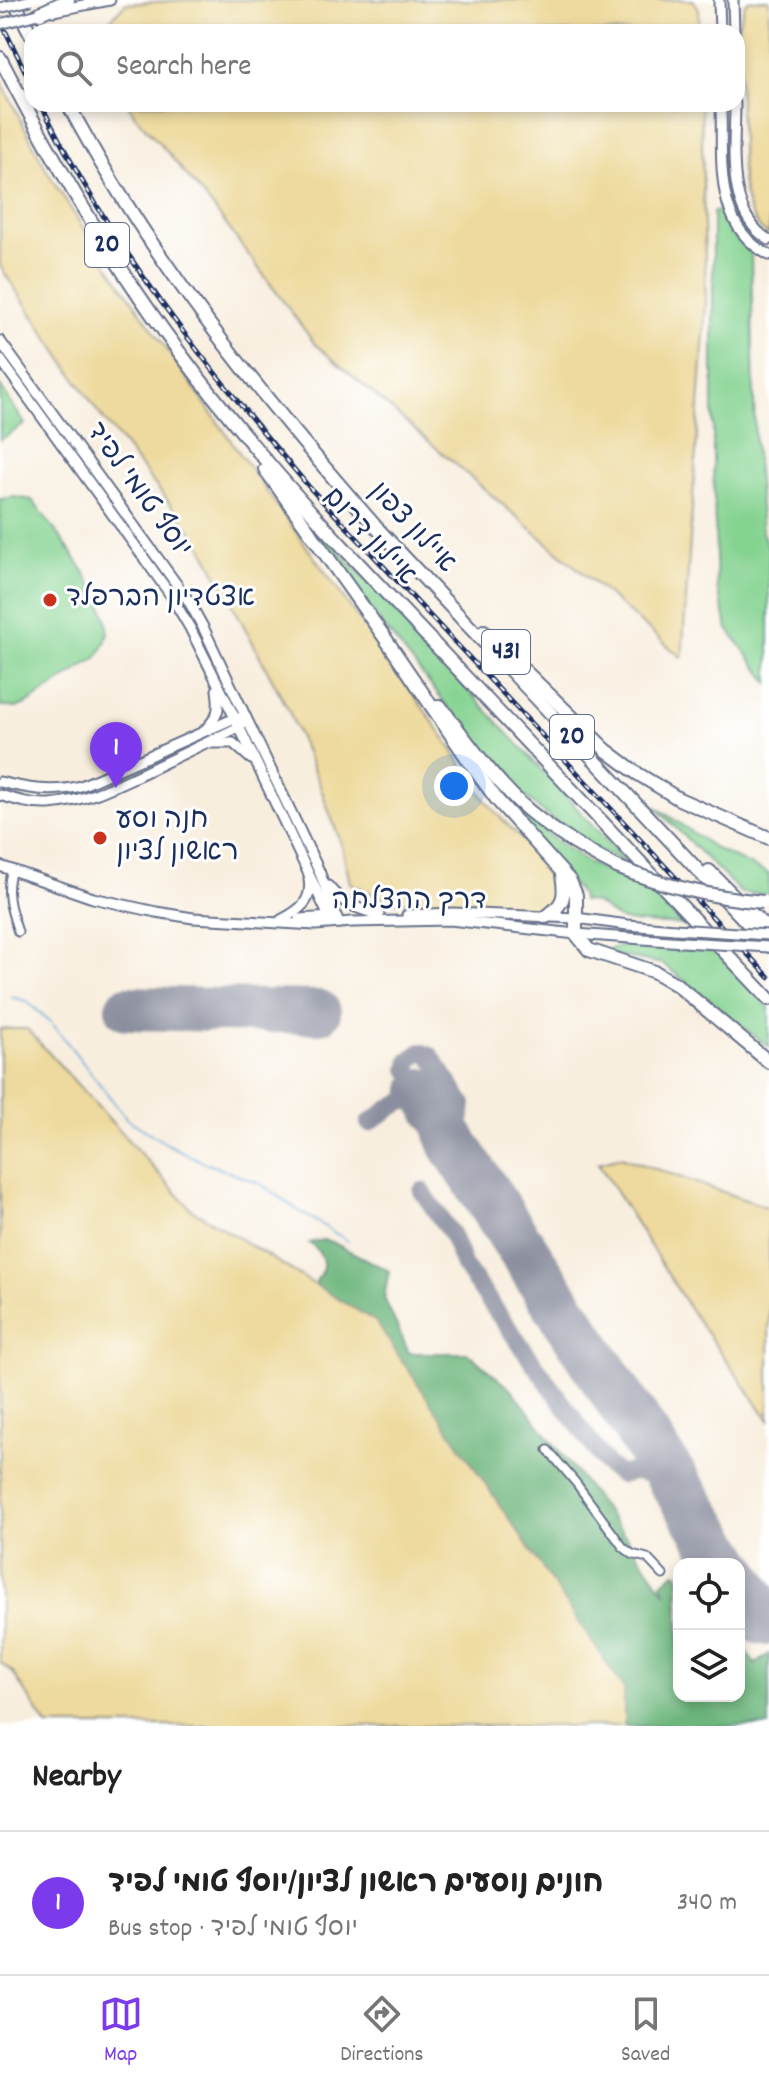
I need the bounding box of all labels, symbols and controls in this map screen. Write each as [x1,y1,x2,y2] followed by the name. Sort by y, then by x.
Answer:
[24,24,745,112] search box
[52,46,96,90] icon: search
[116,47,252,90] text: Search here
[85,223,129,267] road number: 20
[74,415,200,567] street label: יוסף טומי לפיד
[358,474,464,584] street label: איילון צפון
[312,480,424,596] street label: איילון דרום
[66,580,255,620] place label: אצטדיון הברפלד
[41,591,59,609] marker: אצטדיון הברפלד
[482,630,530,674] road number: 431
[550,715,594,759] road number: 20
[90,722,142,788] pin: 1
[434,766,474,806] your location
[116,802,239,874] place label: חנה וסע ראשון לציון
[91,829,109,847] marker: חנה וסע ראשון לציון
[332,883,486,923] street label: דרך ההצלחה
[673,1558,745,1702] map controls
[673,1558,745,1630] button: locate
[673,1630,745,1702] button: layers
[32,1754,121,1803] text: Nearby
[108,1864,603,1907] text: חונים נוסעים ראשון לציון/יוסף טומי לפיד
[55,1885,61,1922] text: 1
[677,1885,737,1922] text: 340 m
[108,1911,358,1948] text: Bus stop · יוסף טומי לפיד
[99,1992,143,2071] tab: Map
[340,1992,424,2071] tab: Directions
[621,1992,670,2071] tab: Saved

